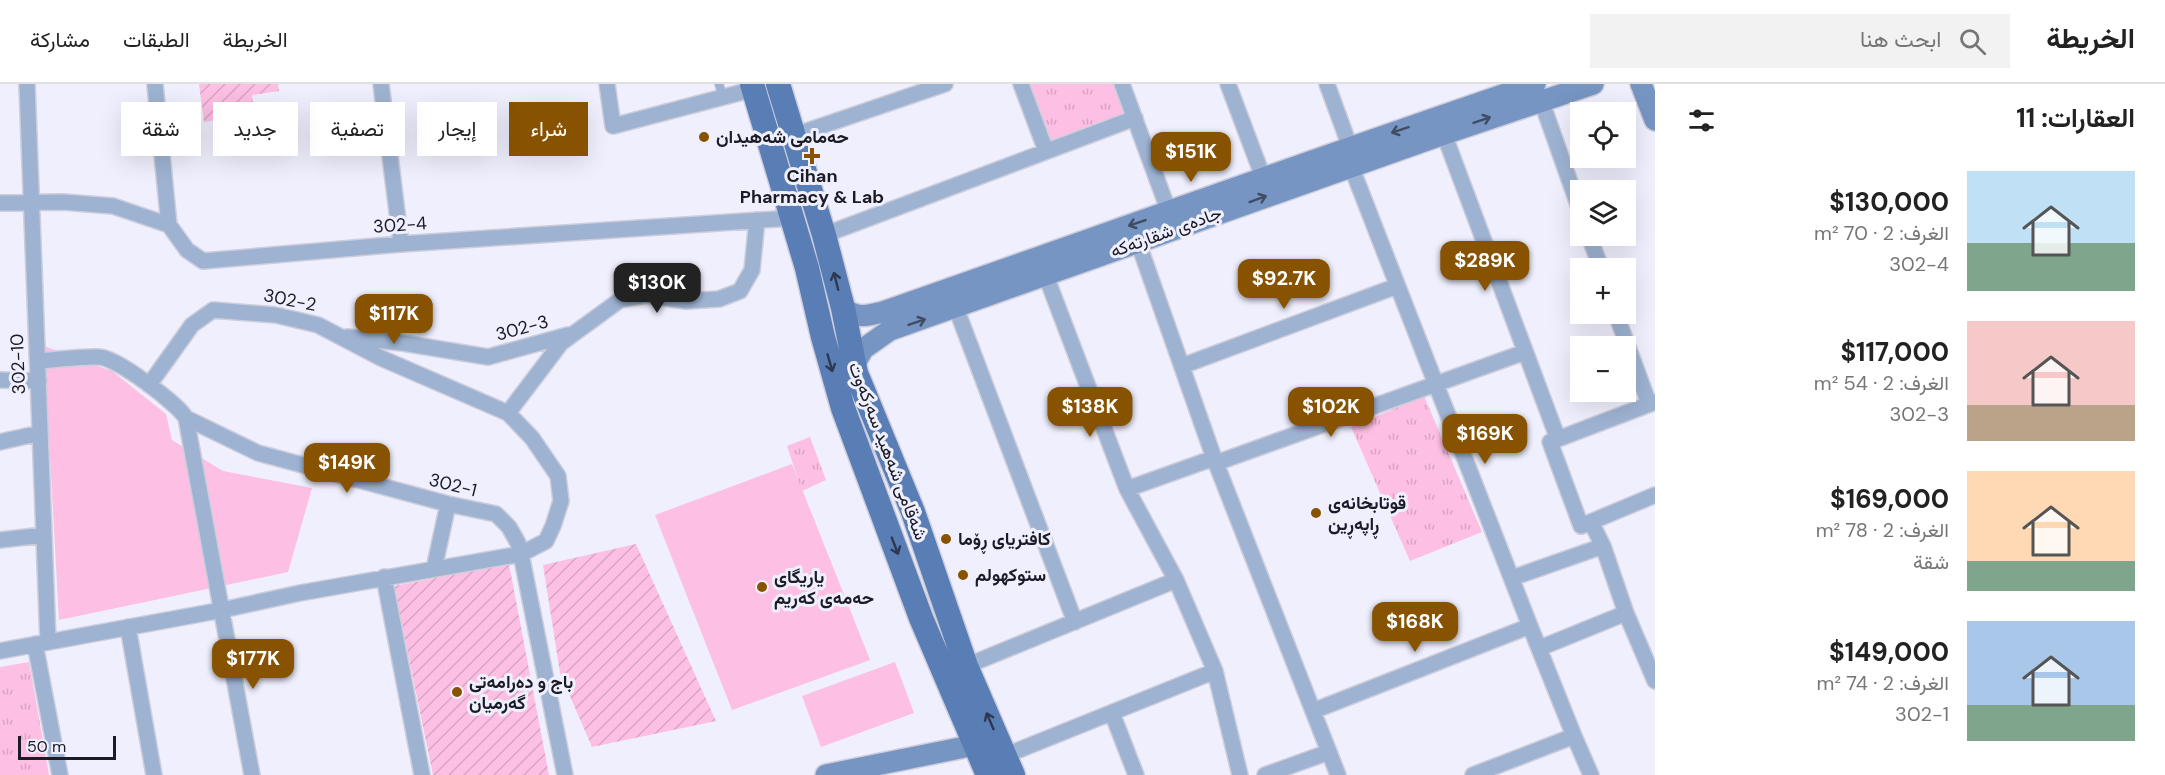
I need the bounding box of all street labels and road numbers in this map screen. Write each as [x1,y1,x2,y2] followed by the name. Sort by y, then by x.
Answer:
[1107,201,1225,263] street label: جادەی شقارتەکە
[372,211,428,239] street label: 302-4
[262,283,318,317] street label: 302-2
[493,309,551,347] street label: 302-3
[5,333,31,395] street label: 302-10
[843,359,933,543] street label: شەقامی شەهید سەرکەوت
[427,467,479,503] street label: 302-1

